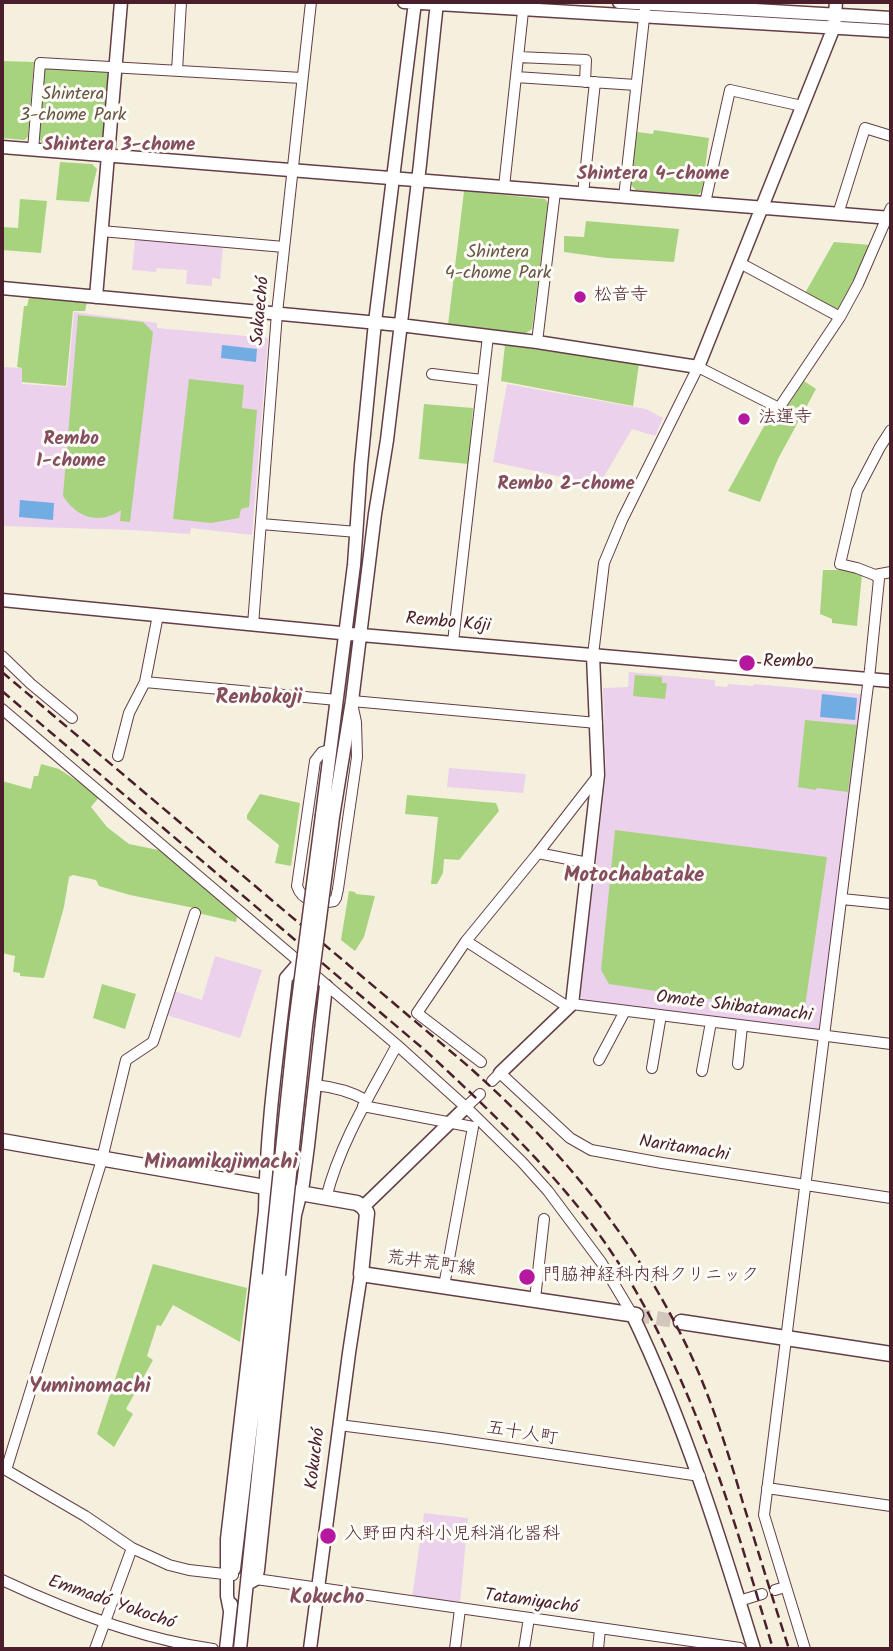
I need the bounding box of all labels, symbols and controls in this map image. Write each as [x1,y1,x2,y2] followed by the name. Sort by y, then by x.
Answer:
[20,85,126,128] park label: Shintera 3-chome Park
[43,136,195,158] district label: Shintera 3-chome
[577,165,729,187] district label: Shintera 4-chome
[445,243,551,286] park label: Shintera 4-chome Park
[248,276,276,346] street label: Sakaechó
[594,286,648,308] place label: 松音寺
[572,289,588,305] marker: 松音寺
[758,408,812,430] place label: 法運寺
[736,411,752,427] marker: 法運寺
[36,430,106,474] district label: Rembo 1-chome
[497,475,635,497] district label: Rembo 2-chome
[405,610,491,638] street label: Rembo Kóji
[763,652,814,674] place label: Rembo
[737,653,757,673] marker: Rembo
[216,686,302,712] district label: Renbokoji
[564,864,704,890] district label: Motochabatake
[655,988,813,1028] street label: Omote Shibatamachi
[637,1132,731,1168] street label: Naritamachi
[144,1151,298,1177] district label: Minamikajimachi
[385,1248,477,1282] street label: 荒井荒町線
[543,1266,759,1288] place label: 門脇神経科内科クリニック
[517,1267,537,1287] marker: 門脇神経科内科クリニック
[29,1375,151,1401] district label: Yuminomachi
[485,1419,559,1451] street label: 五十人町
[303,1427,331,1491] street label: Kokuchó
[344,1525,560,1547] place label: 入野田内科小児科消化器科
[318,1526,338,1546] marker: 入野田内科小児科消化器科
[45,1572,177,1636] street label: Emmadó Yokochó
[290,1586,364,1612] district label: Kokucho
[483,1586,579,1620] street label: Tatamiyachó

